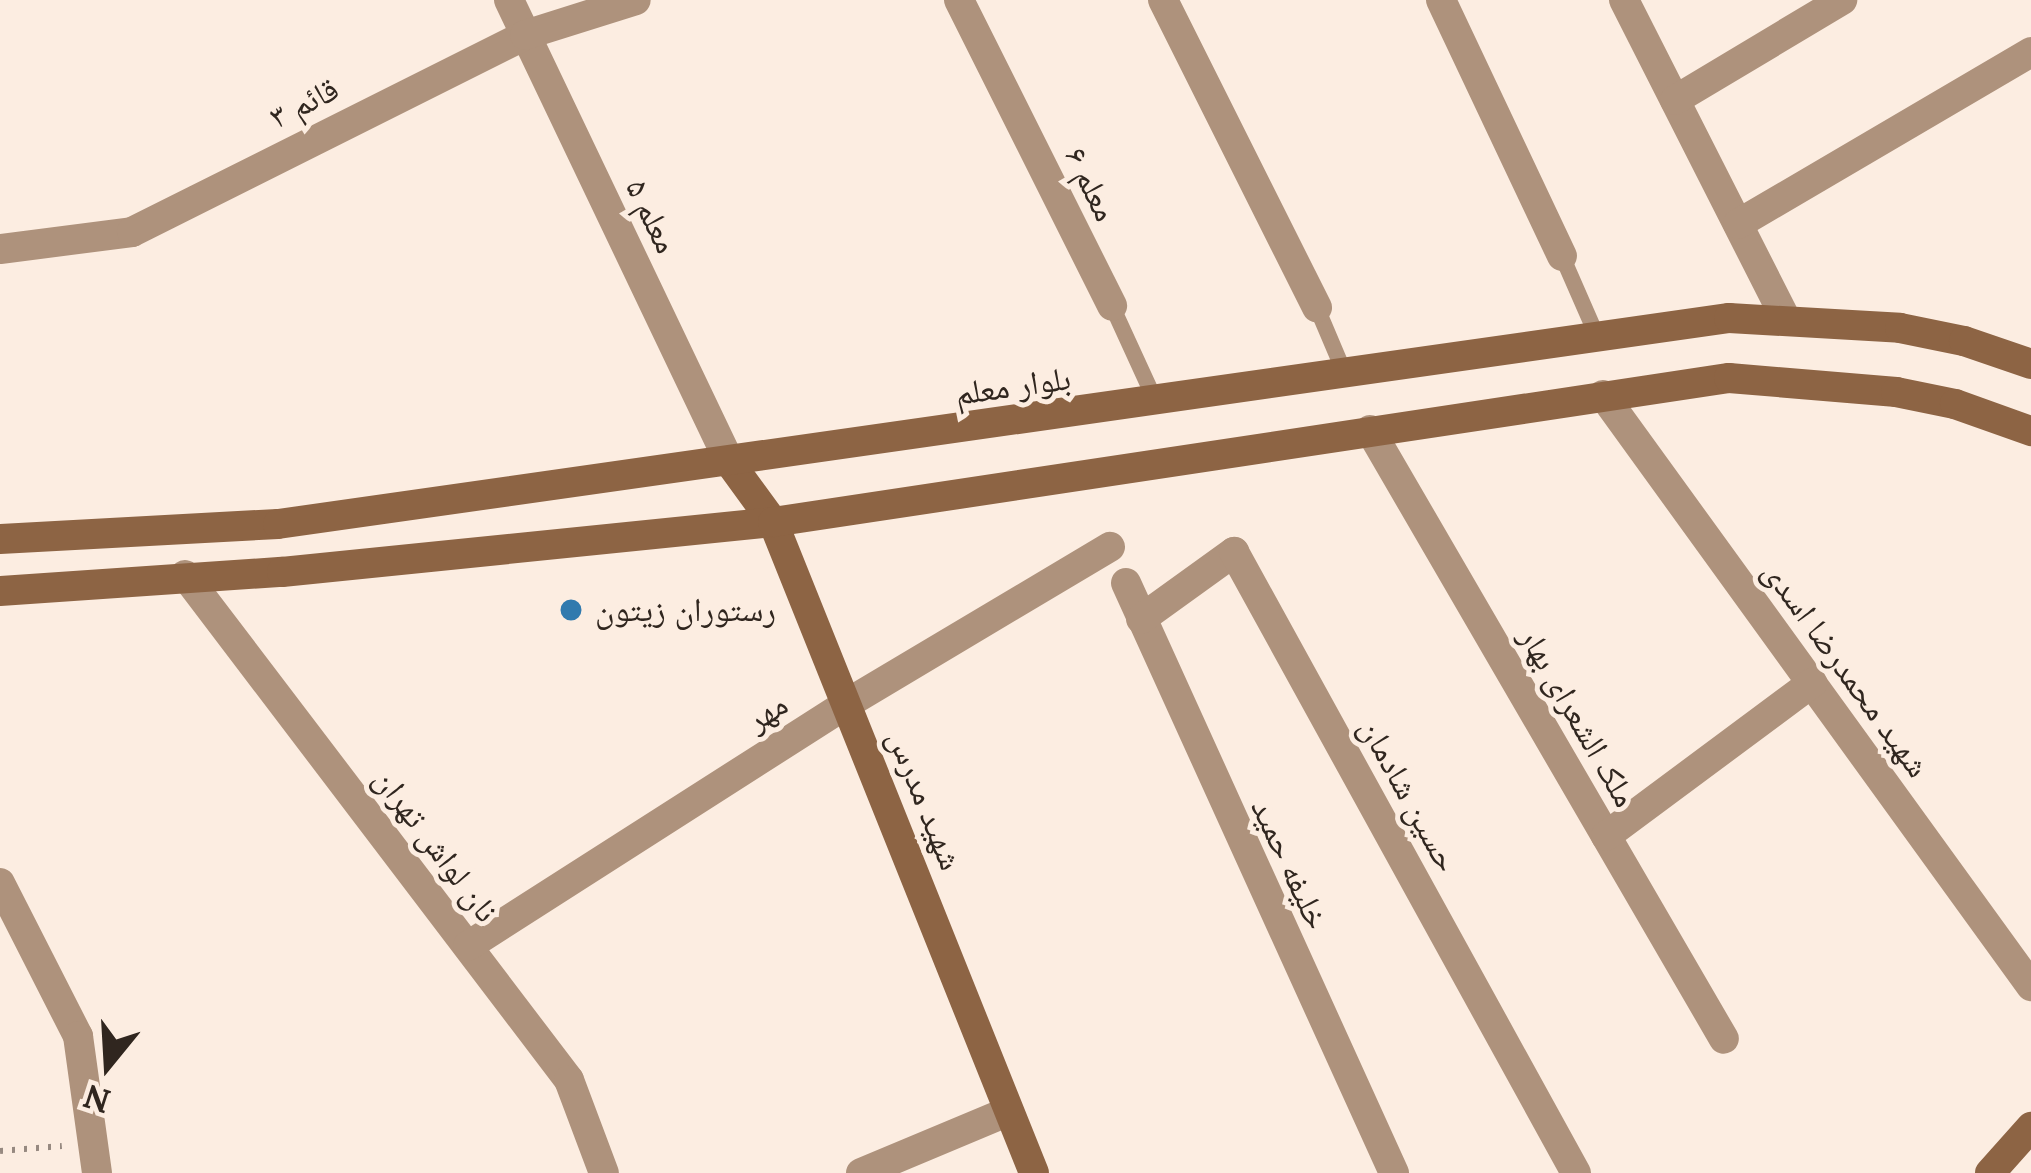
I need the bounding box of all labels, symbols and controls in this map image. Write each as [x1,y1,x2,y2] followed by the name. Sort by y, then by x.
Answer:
[263,69,345,137] street label: قائم ۳
[1056,140,1126,228] street label: معلم ۶
[617,172,687,260] street label: معلم ۵
[953,358,1073,414] street label: بلوار معلم
[1754,553,1938,785] street label: شهید محمدرضا اسدی
[595,590,776,630] place label: رستوران زیتون
[558,597,584,623] marker: رستوران زیتون
[1511,620,1645,814] street label: ملک الشعرای بهار
[739,684,795,740] street label: مهر
[1351,711,1467,879] street label: حسین شادمان
[879,724,971,876] street label: شهید مدرس
[365,760,507,930] street label: نان لواش تهران
[1243,792,1337,936] street label: خلیفه حمید
[48,1005,168,1125] north arrow
[78,1075,116,1123] text: N

